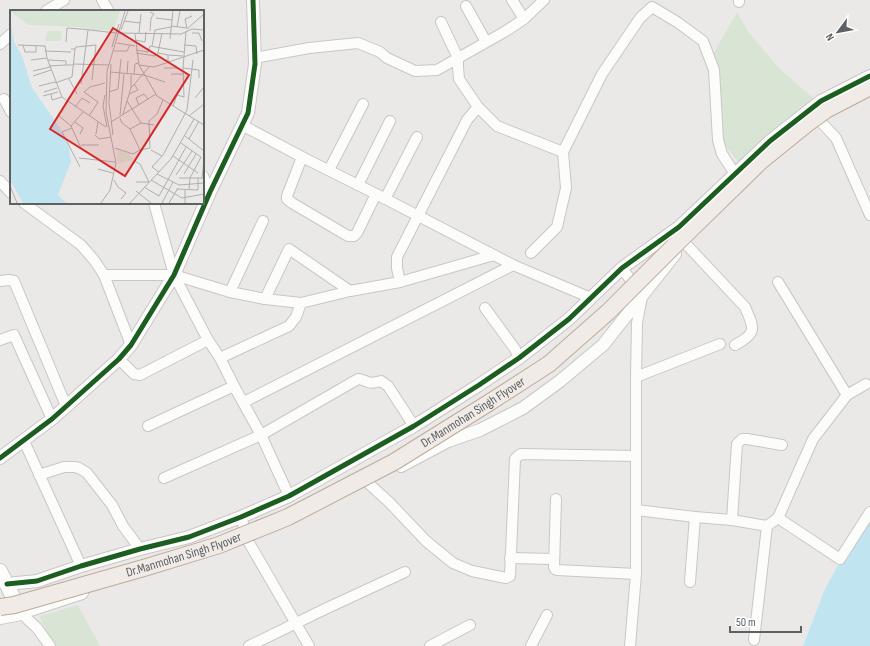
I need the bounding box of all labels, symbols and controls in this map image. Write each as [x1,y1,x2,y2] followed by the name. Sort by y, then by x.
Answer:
[10,10,204,204] inset map
[818,12,858,52] north arrow
[823,31,837,43] text: N
[418,373,528,451] street label: Dr.Manmohan Singh Flyover
[124,529,244,581] street label: Dr.Manmohan Singh Flyover
[730,608,801,634] scale bar
[736,615,756,630] text: 50 m

